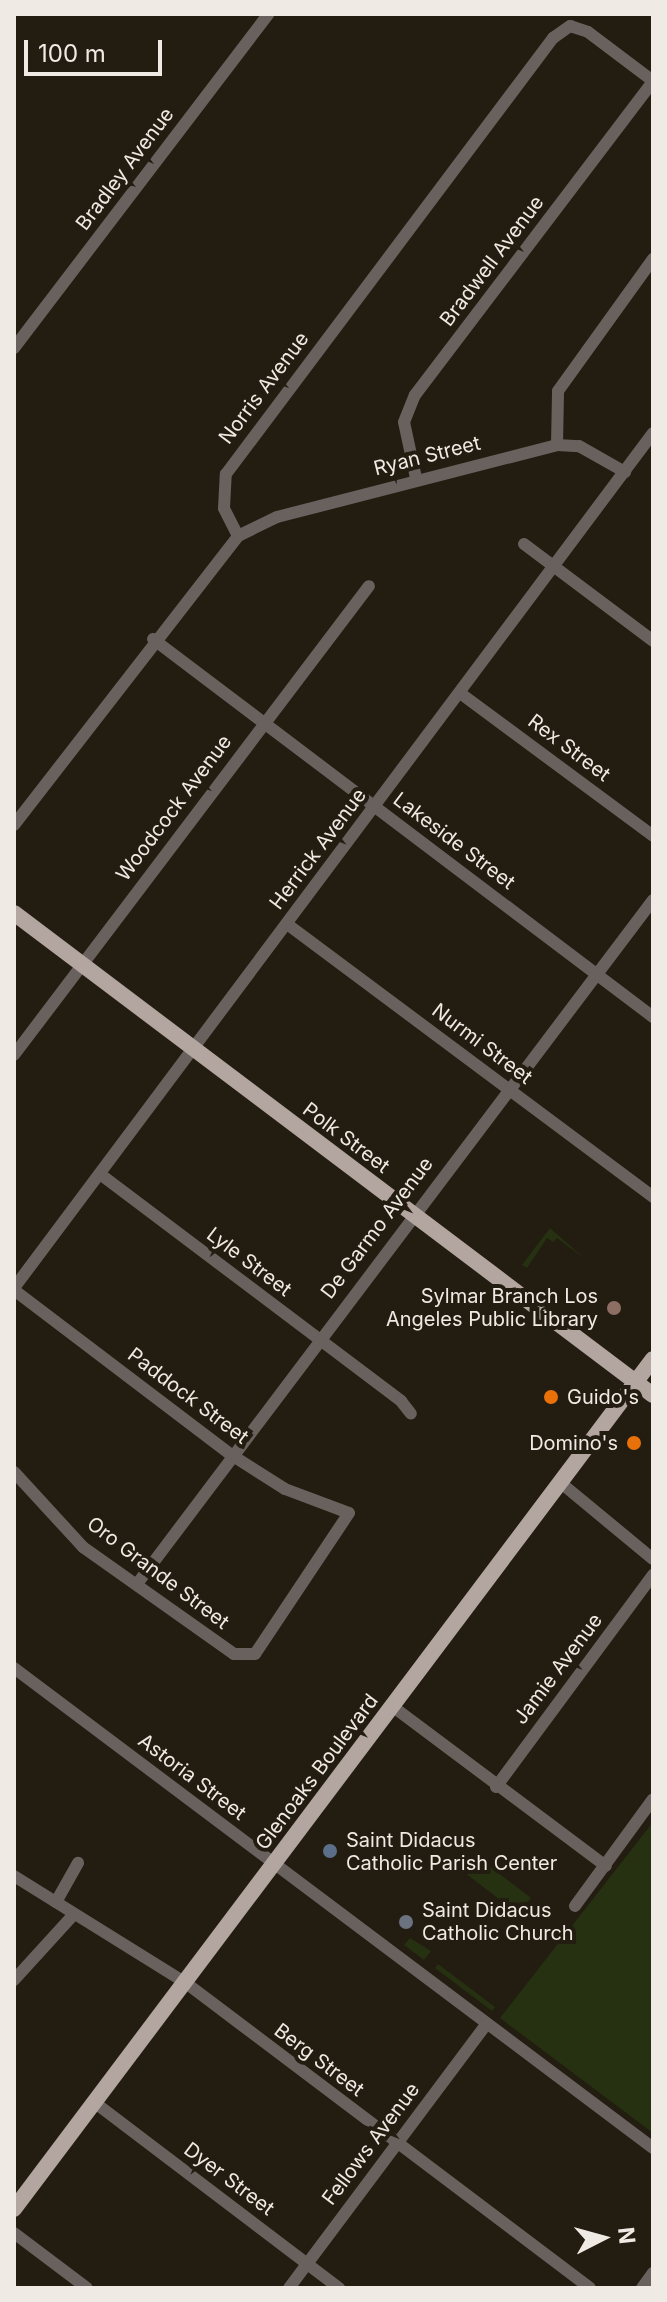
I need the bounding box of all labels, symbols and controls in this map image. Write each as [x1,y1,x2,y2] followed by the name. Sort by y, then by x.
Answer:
[28,24,166,74] scale bar
[38,39,106,68] text: 100 m
[71,103,179,235] street label: Bradley Avenue
[435,191,549,331] street label: Bradwell Avenue
[214,327,314,449] street label: Norris Avenue
[371,431,483,481] street label: Ryan Street
[523,709,615,787] street label: Rex Street
[111,730,237,886] street label: Woodcock Avenue
[265,784,371,914] street label: Herrick Avenue
[388,787,520,895] street label: Lakeside Street
[427,999,537,1089] street label: Nurmi Street
[298,1098,394,1178] street label: Polk Street
[316,1152,438,1304] street label: De Garmo Avenue
[202,1222,296,1302] street label: Lyle Street
[386,1284,598,1331] place label: Sylmar Branch Los Angeles Public Library
[605,1299,623,1317] marker: Sylmar Branch Los Angeles Public Library
[123,1343,253,1449] street label: Paddock Street
[567,1385,639,1409] place label: Guido's
[542,1388,560,1406] marker: Guido's
[529,1431,618,1455] place label: Domino's
[625,1434,643,1452] marker: Domino's
[82,1512,234,1634] street label: Oro Grande Street
[509,1609,607,1729] street label: Jamie Avenue
[251,1689,383,1855] street label: Glenoaks Boulevard
[133,1729,251,1825] street label: Astoria Street
[346,1828,557,1875] place label: Saint Didacus Catholic Parish Center
[321,1842,339,1860] marker: Saint Didacus Catholic Parish Center
[422,1898,574,1945] place label: Saint Didacus Catholic Church
[397,1913,415,1931] marker: Saint Didacus Catholic Church
[269,2018,369,2102] street label: Berg Street
[317,2078,425,2210] street label: Fellows Avenue
[179,2137,279,2221] street label: Dyer Street
[563,2198,643,2278] north arrow
[613,2226,641,2245] text: N

